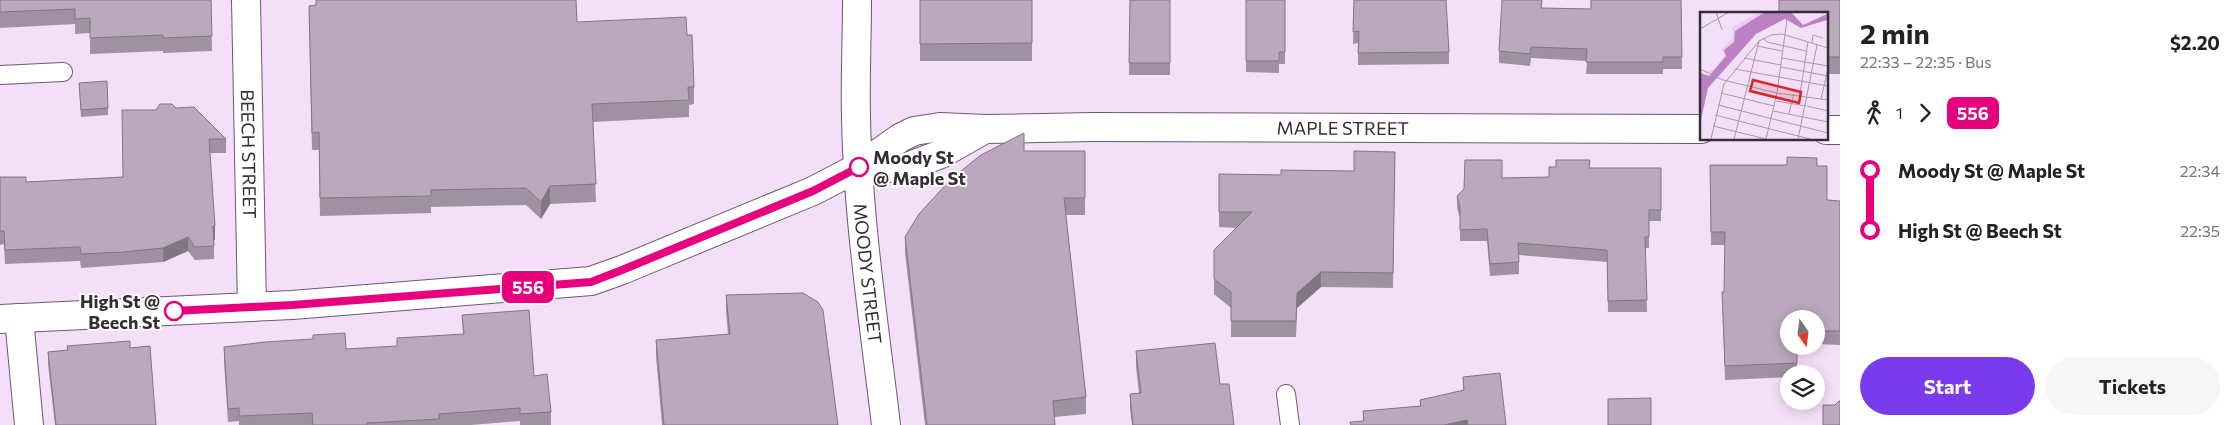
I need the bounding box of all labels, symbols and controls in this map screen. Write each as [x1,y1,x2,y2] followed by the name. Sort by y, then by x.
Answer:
[1700,12,1828,140] inset map
[1860,16,1930,50] text: 2 min
[2170,31,2220,54] text: $2.20
[1860,52,1992,71] text: 22:33 – 22:35 · Bus
[237,89,261,219] street label: BEECH STREET
[1860,99,1888,127] icon: walk
[1911,99,1939,127] icon: forward
[1957,102,1989,124] text: 556
[1896,103,1903,122] text: 1
[1277,117,1409,139] street label: MAPLE STREET
[873,146,966,189] place label: Moody St @ Maple St
[849,157,869,177] marker: Moody St @ Maple St
[1898,159,2085,182] text: Moody St @ Maple St
[2180,161,2220,180] text: 22:34
[850,202,887,345] street label: MOODY STREET
[1898,219,2062,242] text: High St @ Beech St
[2180,221,2220,240] text: 22:35
[499,271,557,303] line badge: 556
[512,276,544,298] text: 556
[80,290,160,333] place label: High St @ Beech St
[164,301,184,321] marker: High St @ Beech St
[1780,310,1825,355] north arrow
[1780,310,1825,410] map controls
[1860,357,2035,415] button: Start
[2045,357,2220,415] button: Tickets
[1780,365,1825,410] button: layers

